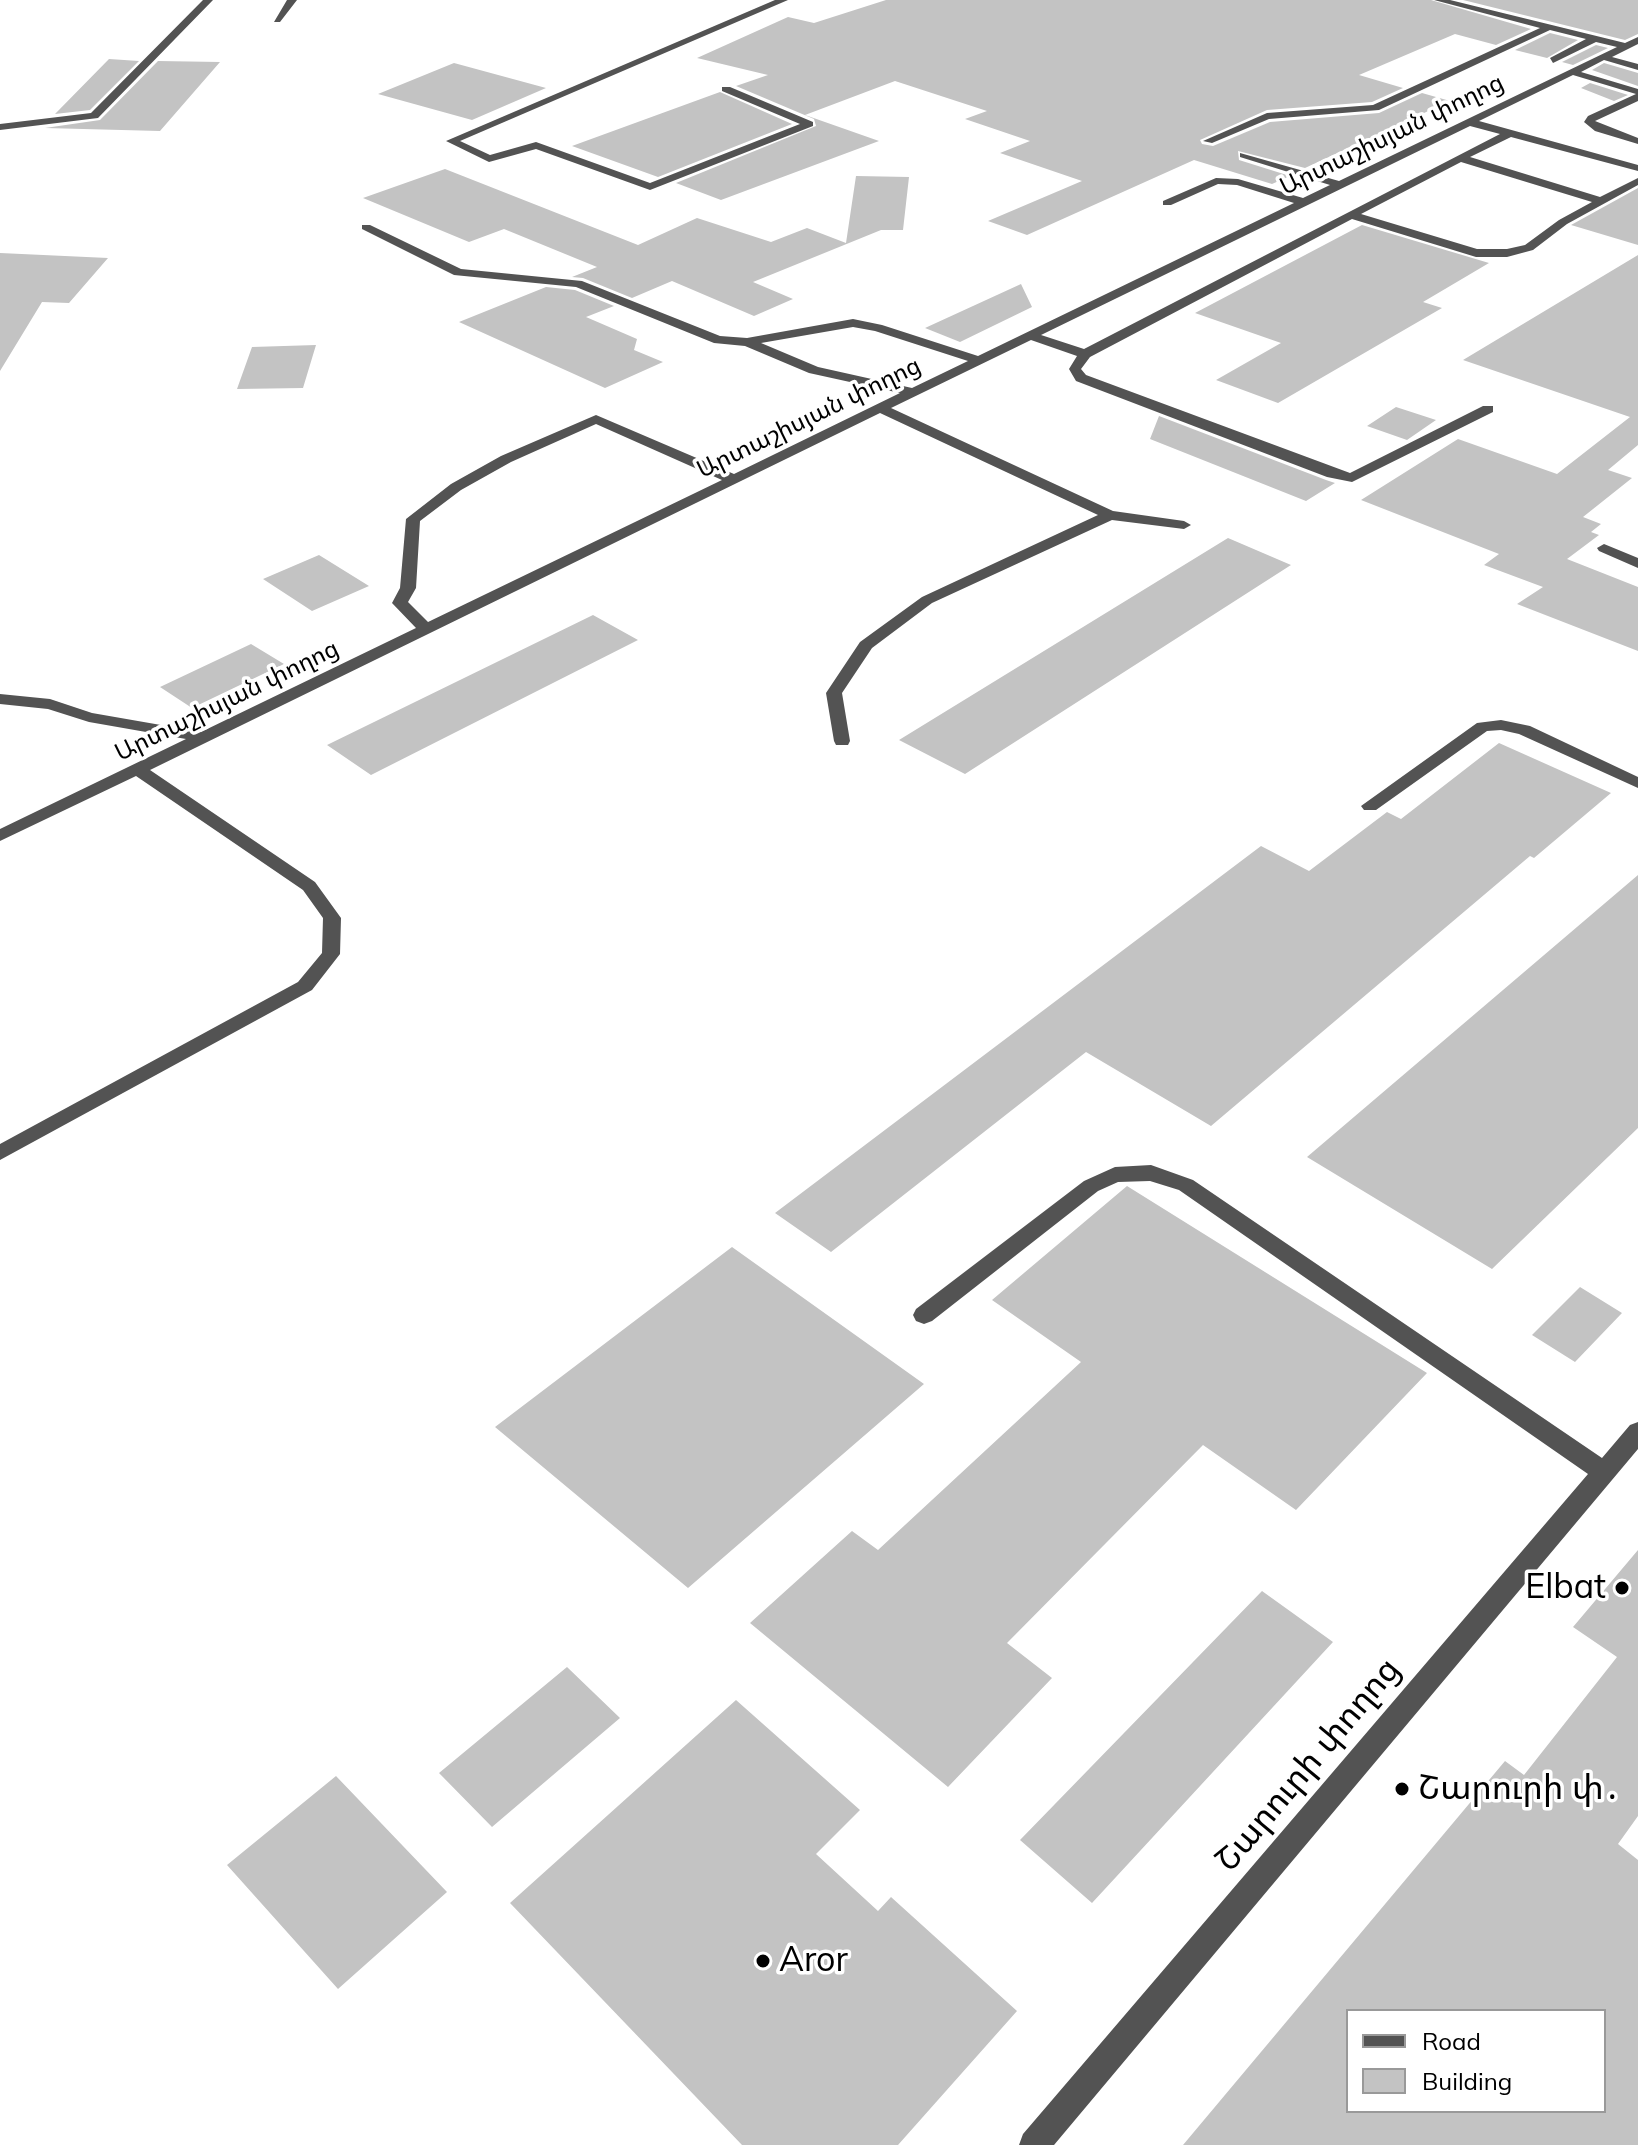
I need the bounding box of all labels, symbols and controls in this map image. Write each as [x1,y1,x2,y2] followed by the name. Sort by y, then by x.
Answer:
[1275,68,1509,202] street label: Արտաշիսյան փողոց
[692,351,926,485] street label: Արտաշիսյան փողոց
[110,634,344,768] street label: Արտաշիսյան փողոց
[1525,1568,1606,1608] place label: Elbat
[1613,1579,1631,1597] marker: Elbat
[1207,1650,1409,1880] street label: Շարուրի փողոց
[1418,1769,1621,1809] place label: Շարուրի փ․
[1393,1780,1411,1798] marker: Շարուրի փ․
[779,1941,848,1981] place label: Aror
[754,1952,772,1970] marker: Aror
[1346,2009,1606,2113] legend
[1422,2026,1481,2056] text: Road
[1422,2066,1512,2096] text: Building

